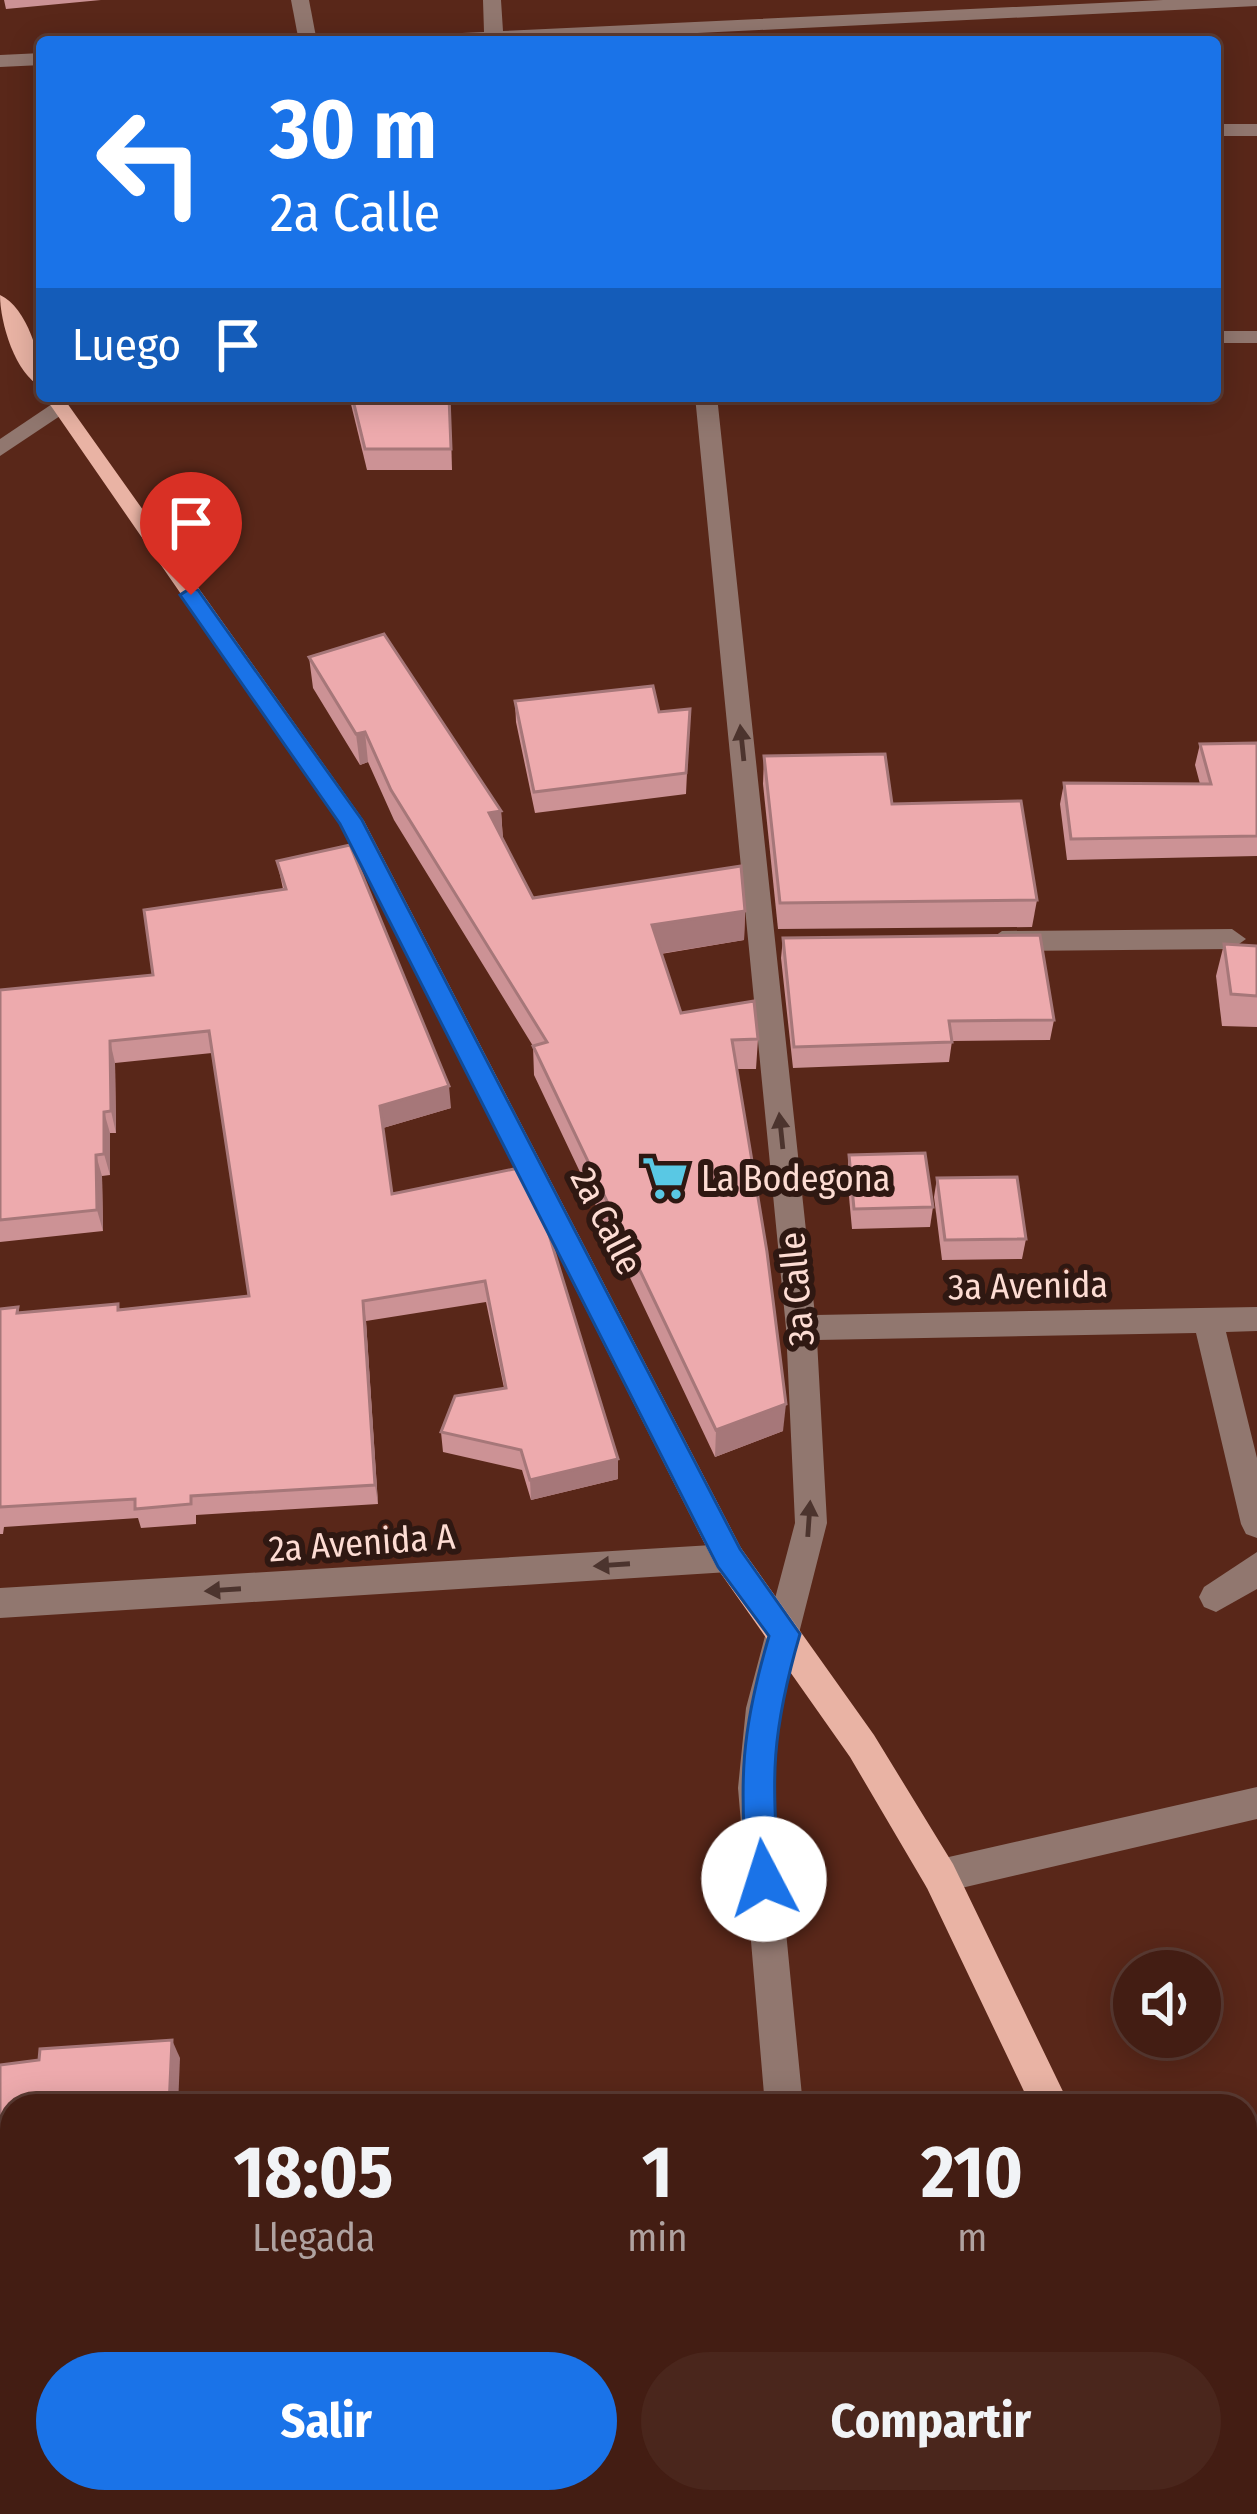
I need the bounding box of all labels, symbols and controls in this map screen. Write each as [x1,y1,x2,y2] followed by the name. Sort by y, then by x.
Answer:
[270,79,437,180] text: 30 m
[72,84,228,240] icon: left
[270,181,440,245] text: 2a Calle
[205,312,271,378] icon: arrive
[72,318,181,372] text: Luego
[140,472,242,595] pin
[158,490,224,556] icon: arrive
[732,724,751,761] one-way arrow
[771,1112,790,1149] one-way arrow
[640,1153,690,1203] supermarket icon: La Bodegona
[701,1157,890,1201] place label: La Bodegona
[561,1161,651,1282] street label: 2a Calle
[770,1230,824,1348] street label: 3a Calle
[948,1263,1108,1309] street label: 3a Avenida
[799,1500,818,1538] one-way arrow
[267,1515,457,1571] street label: 2a Avenida A
[593,1556,630,1575] one-way arrow
[204,1580,241,1599] one-way arrow
[701,1816,827,1942] position arrow
[1113,1950,1221,2058] map controls
[1113,1950,1221,2058] button: sound
[234,2130,393,2216] text: 18:05
[642,2130,673,2216] text: 1
[921,2130,1023,2216] text: 210
[252,2215,375,2261] text: Llegada
[627,2215,688,2261] text: min
[957,2215,987,2261] text: m
[36,2352,617,2490] button: Salir
[641,2352,1221,2490] button: Compartir

